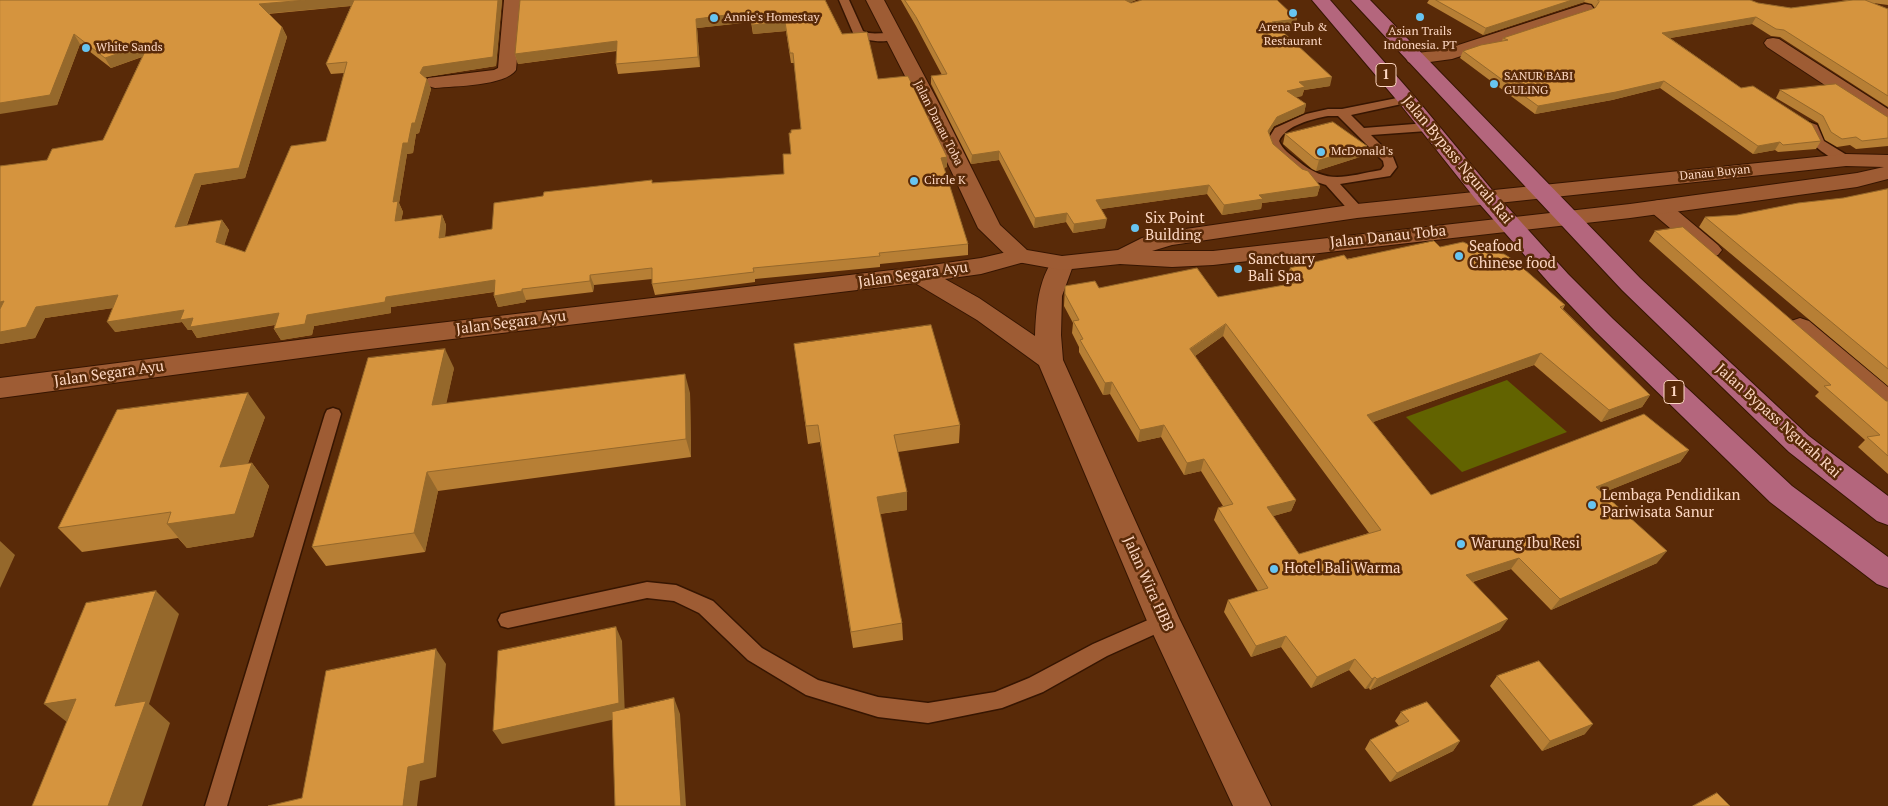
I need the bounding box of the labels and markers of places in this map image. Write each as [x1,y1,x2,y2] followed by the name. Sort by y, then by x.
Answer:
[1287,7,1299,19] marker: Arena Pub & Restaurant
[724,11,820,25] place label: Annie's Homestay
[1414,11,1426,23] marker: Asian Trails Indonesia. PT
[708,12,720,24] marker: Annie's Homestay
[1259,21,1327,49] place label: Arena Pub & Restaurant
[1383,25,1457,53] place label: Asian Trails Indonesia. PT
[96,41,163,55] place label: White Sands
[80,42,92,54] marker: White Sands
[1504,70,1573,98] place label: SANUR BABI GULING
[1488,78,1500,90] marker: SANUR BABI GULING
[1331,145,1393,159] place label: McDonald's
[1315,146,1327,158] marker: McDonald's
[924,174,966,188] place label: Circle K
[908,175,920,187] marker: Circle K
[1145,210,1205,245] place label: Six Point Building
[1129,222,1141,234] marker: Six Point Building
[1469,238,1556,273] place label: Seafood Chinese food
[1453,250,1465,262] marker: Seafood Chinese food
[1248,251,1315,286] place label: Sanctuary Bali Spa
[1232,263,1244,275] marker: Sanctuary Bali Spa
[1602,487,1740,522] place label: Lembaga Pendidikan Pariwisata Sanur
[1586,499,1598,511] marker: Lembaga Pendidikan Pariwisata Sanur
[1471,535,1580,553] place label: Warung Ibu Resi
[1455,538,1467,550] marker: Warung Ibu Resi
[1284,560,1401,578] place label: Hotel Bali Warma
[1268,563,1280,575] marker: Hotel Bali Warma

